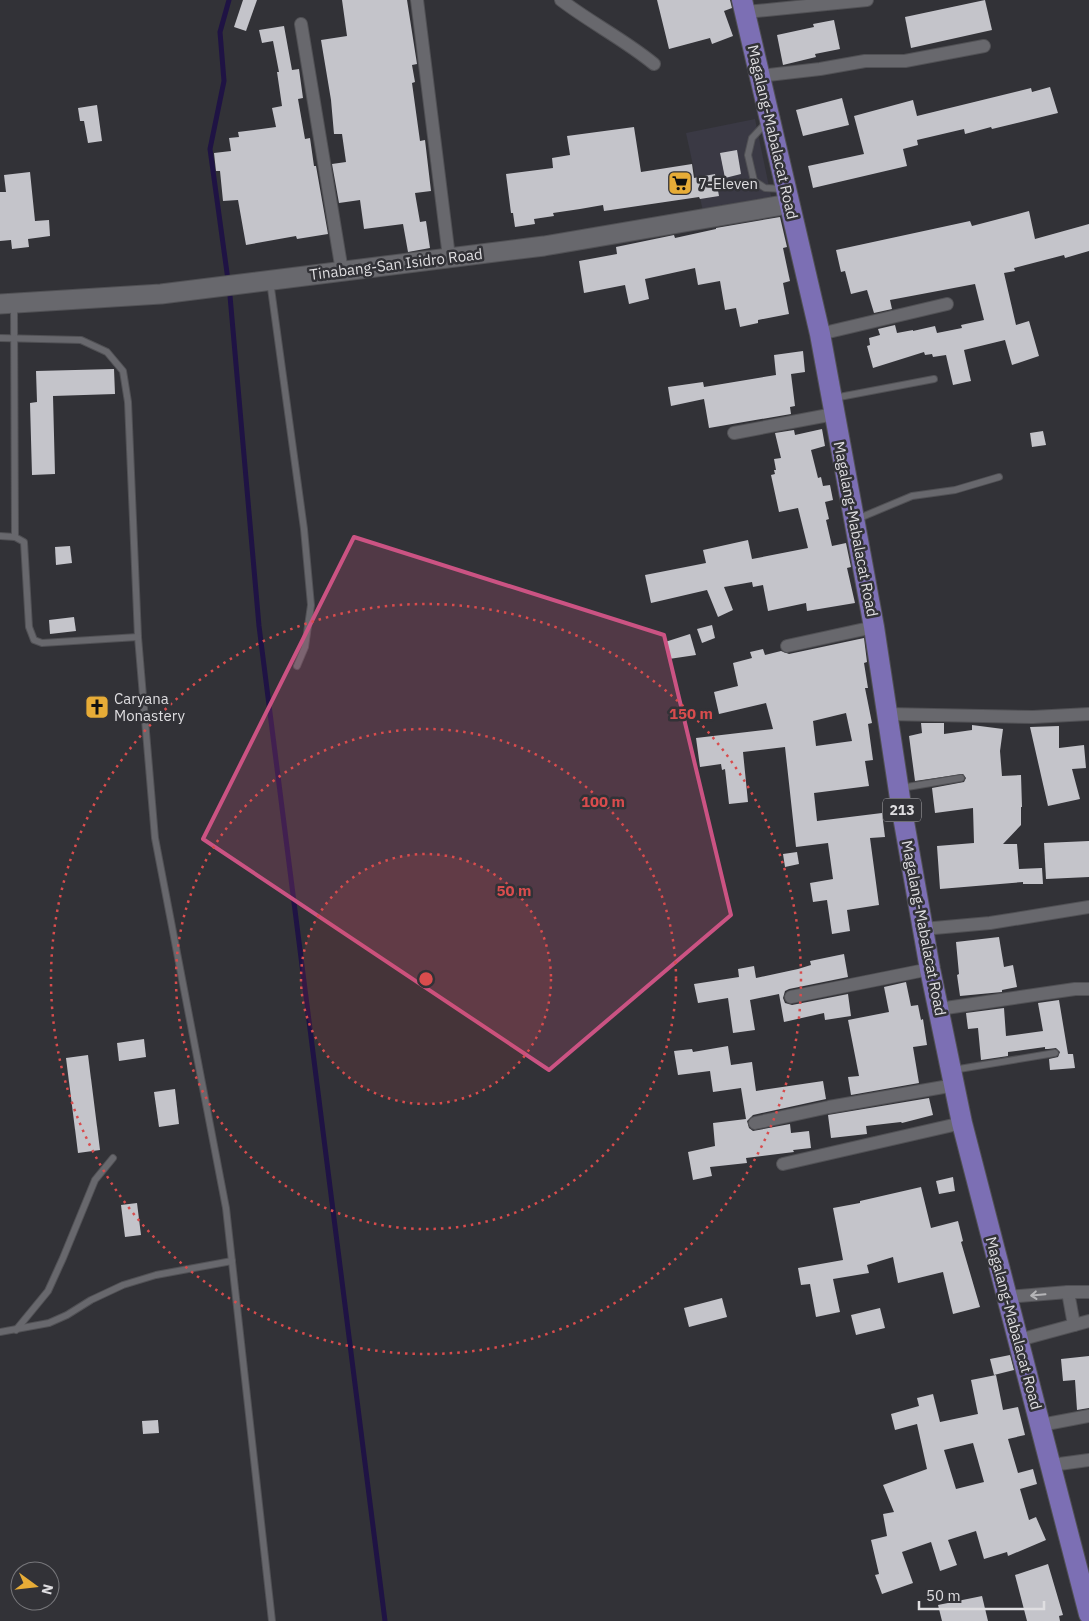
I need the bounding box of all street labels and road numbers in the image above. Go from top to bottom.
street label: Magalang-Mabalacat Road [744,43,802,221]
street label: Tinabang-San Isidro Road [308,244,484,284]
street label: Magalang-Mabalacat Road [830,440,882,618]
road number: 213 [883,798,921,822]
street label: Magalang-Mabalacat Road [898,839,950,1017]
street label: Magalang-Mabalacat Road [982,1234,1046,1412]

